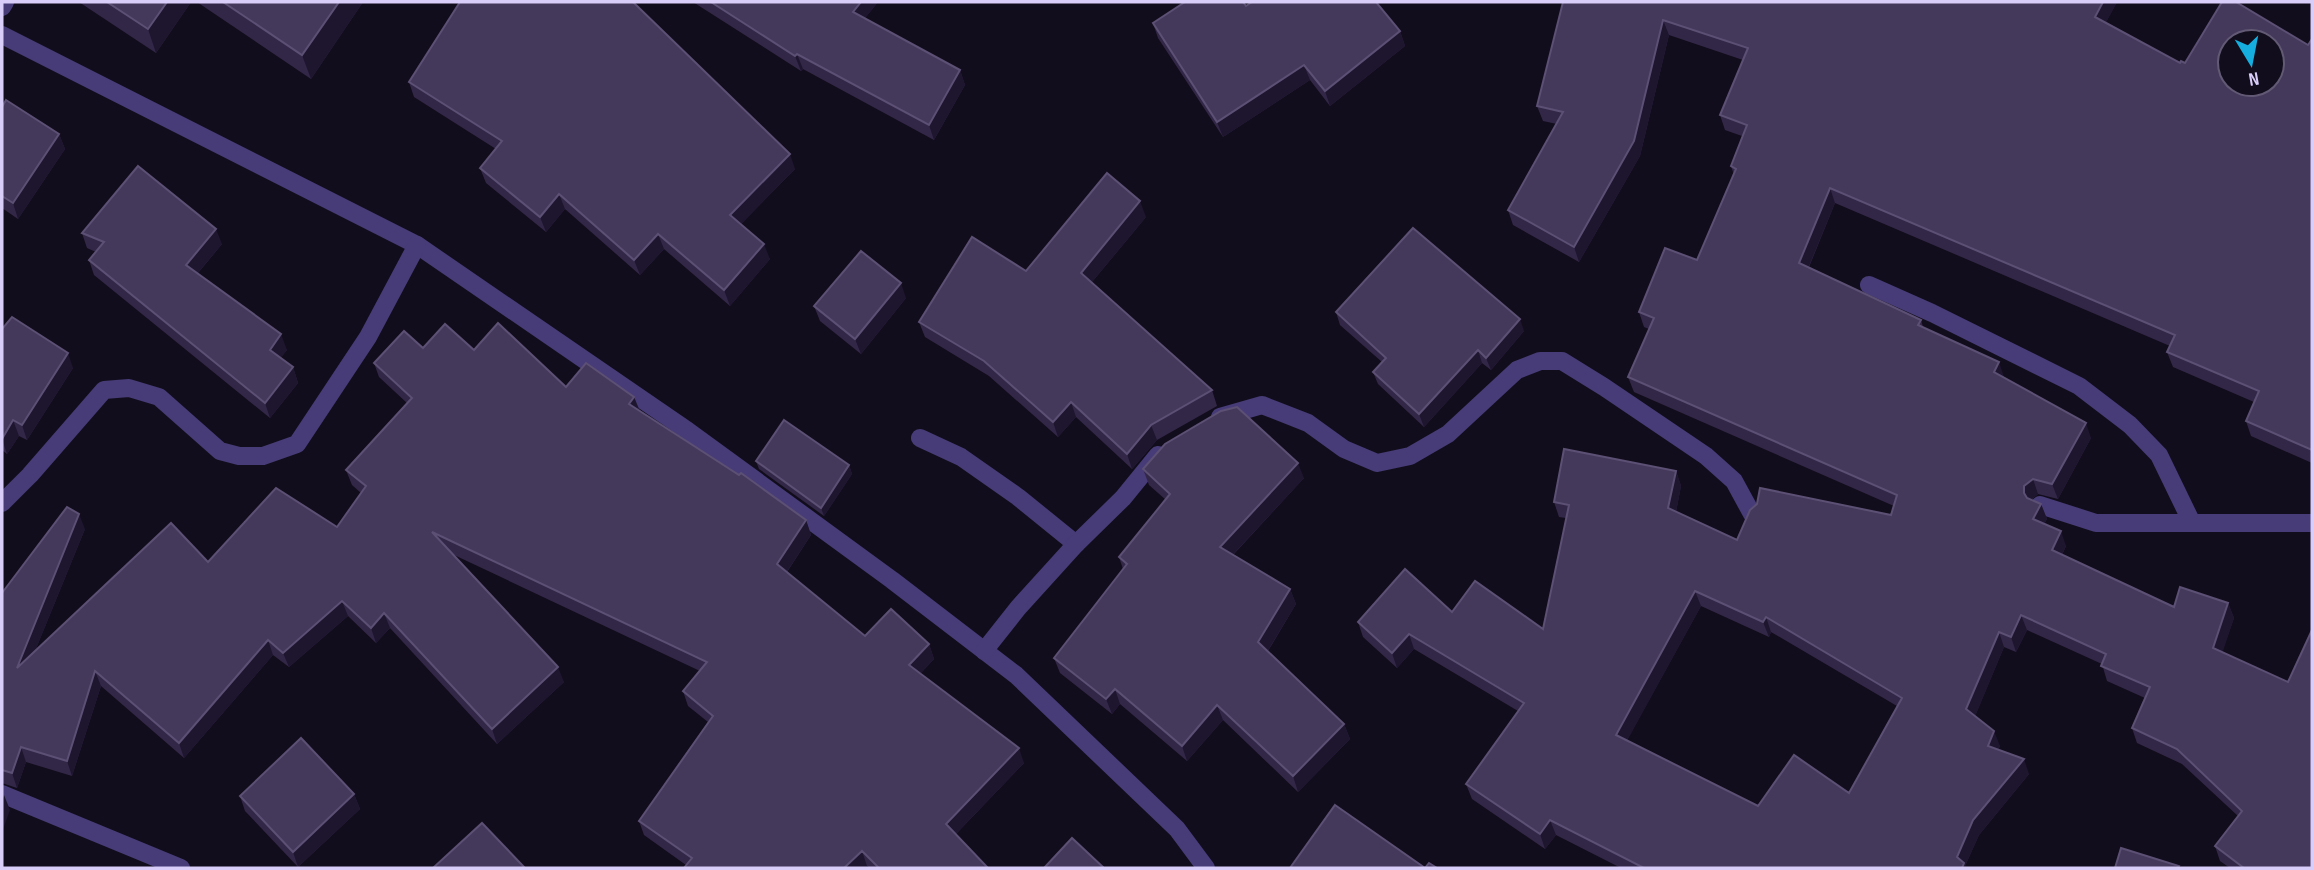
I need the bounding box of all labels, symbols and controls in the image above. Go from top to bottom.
north arrow [2216,28,2286,98]
text: N [2247,66,2261,90]

